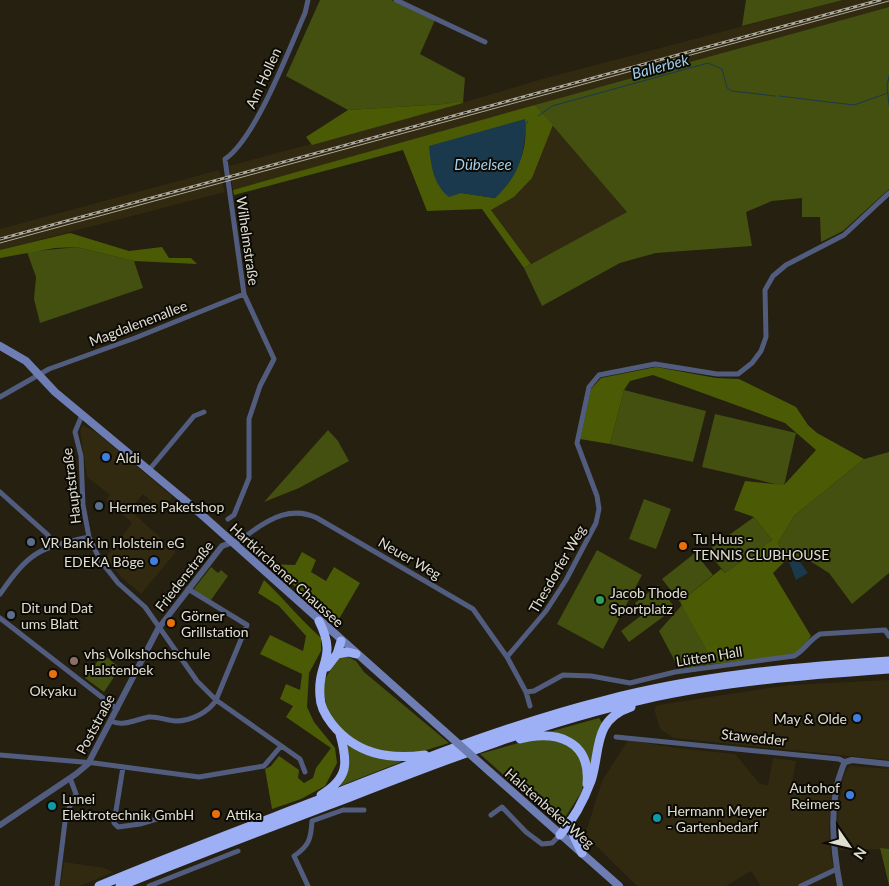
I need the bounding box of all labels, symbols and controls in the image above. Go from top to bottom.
street label: Am Hollen [242,45,284,111]
water label: Ballerbek [630,50,691,82]
water label: Dübelsee [454,155,512,173]
street label: Wilhelmstraße [233,195,263,287]
street label: Magdalenenallee [87,296,189,350]
street label: Hauptstraße [58,447,84,525]
place label: Aldi [116,449,140,466]
marker: Aldi [100,451,112,463]
place label: Hermes Paketshop [109,498,225,515]
marker: Hermes Paketshop [93,500,105,512]
street label: Hartkirchener Chaussee [227,519,347,631]
street label: Thesdorfer Weg [525,522,589,616]
place label: Tu Huus - TENNIS CLUBHOUSE [693,530,829,563]
street label: Neuer Weg [376,533,444,583]
place label: VR Bank in Holstein eG [41,534,184,551]
marker: VR Bank in Holstein eG [25,536,37,548]
street label: Friedenstraße [151,537,217,615]
marker: Tu Huus - TENNIS CLUBHOUSE [677,540,689,552]
place label: EDEKA Böge [64,553,144,570]
marker: EDEKA Böge [148,555,160,567]
place label: Jacob Thode Sportplatz [610,584,687,617]
marker: Jacob Thode Sportplatz [594,594,606,606]
place label: Dit und Dat ums Blatt [21,599,93,632]
place label: Görner Grillstation [181,607,249,640]
marker: Dit und Dat ums Blatt [5,609,17,621]
marker: Görner Grillstation [165,617,177,629]
street label: Lütten Hall [675,642,743,670]
place label: vhs Volkshochschule Halstenbek [84,645,210,678]
marker: vhs Volkshochschule Halstenbek [68,655,80,667]
marker: Okyaku [47,668,59,680]
place label: Okyaku [29,682,77,699]
street label: Poststraße [72,691,118,757]
place label: May & Olde [774,710,847,727]
marker: May & Olde [851,712,863,724]
street label: Stawedder [720,725,788,749]
street label: Halstenbeker Weg [502,765,598,851]
place label: Autohof Reimers [789,779,840,812]
marker: Autohof Reimers [844,789,856,801]
place label: Lunei Elektrotechnik GmbH [62,790,194,823]
marker: Lunei Elektrotechnik GmbH [46,800,58,812]
place label: Hermann Meyer - Gartenbedarf [667,802,767,835]
place label: Attika [226,806,262,823]
marker: Attika [210,808,222,820]
marker: Hermann Meyer - Gartenbedarf [651,812,663,824]
north arrow [824,821,874,871]
text: N [850,844,870,863]

